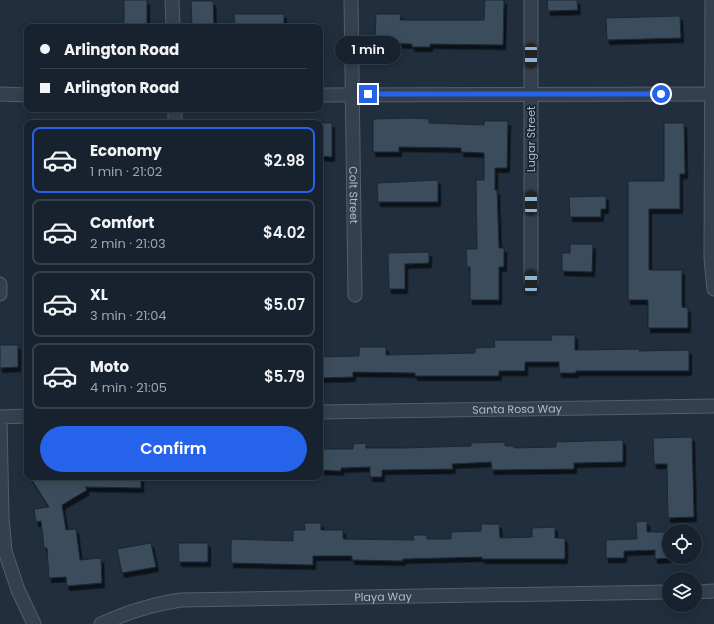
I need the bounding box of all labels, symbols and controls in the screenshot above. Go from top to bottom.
callout: 1 min [335,36,401,64]
text: Arlington Road [64,39,179,60]
text: 1 min [351,40,385,59]
car [525,44,537,68]
text: Arlington Road [64,77,179,98]
route end [359,85,377,103]
route start [652,85,670,103]
street label: Lugar Street [523,106,539,172]
text: Economy [90,140,162,161]
icon: car [42,142,78,178]
text: $2.98 [264,150,305,171]
text: 1 min · 21:02 [90,162,162,181]
street label: Colt Street [345,166,362,224]
car [525,191,537,215]
text: Comfort [90,212,154,233]
icon: car [42,214,78,250]
text: $4.02 [263,222,305,243]
text: 2 min · 21:03 [90,234,166,253]
car [525,270,537,294]
text: XL [90,284,108,305]
icon: car [42,286,78,322]
text: $5.07 [264,294,305,315]
text: 3 min · 21:04 [90,306,166,325]
text: Moto [90,356,129,377]
icon: car [42,358,78,394]
text: $5.79 [264,366,305,387]
text: 4 min · 21:05 [90,378,167,397]
street label: Santa Rosa Way [472,400,563,418]
button: Confirm [40,426,307,472]
map controls [662,524,702,612]
button: locate [662,524,702,564]
button: layers [662,572,702,612]
street label: Playa Way [354,588,413,605]

